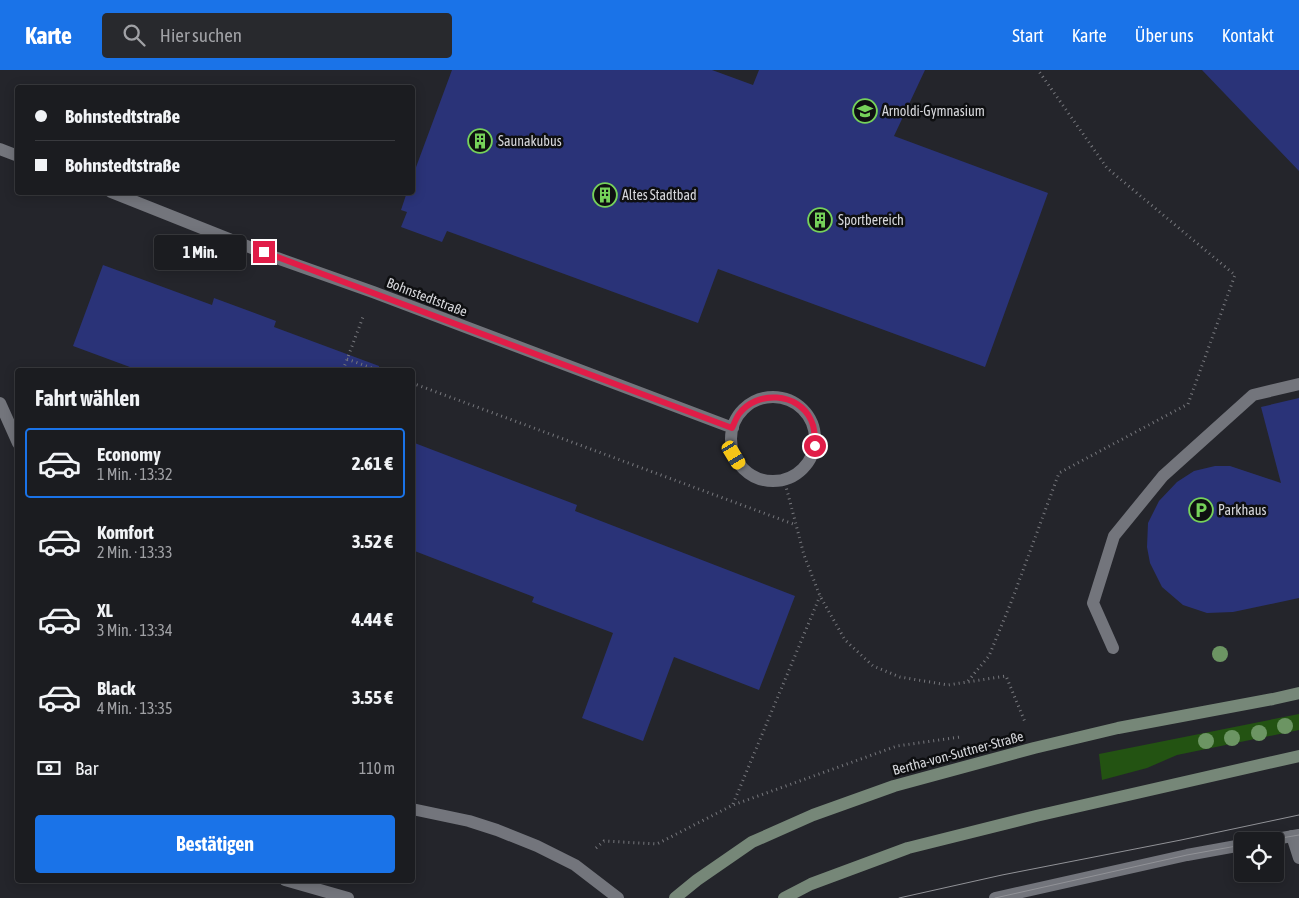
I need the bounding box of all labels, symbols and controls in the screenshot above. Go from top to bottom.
search box [102,13,452,58]
icon: search [120,21,148,49]
text: Karte [25,22,72,49]
text: Hier suchen [160,24,242,46]
text: Start [1012,25,1044,46]
text: Karte [1072,25,1107,46]
text: Über uns [1135,25,1194,46]
text: Kontakt [1222,25,1274,46]
school or university icon: Arnoldi-Gymnasium [852,98,878,124]
place label: Arnoldi-Gymnasium [882,103,985,119]
text: Bohnstedtstraße [65,105,180,127]
building icon: Saunakubus [467,128,493,154]
place label: Saunakubus [498,133,562,149]
text: Bohnstedtstraße [65,154,180,176]
building icon: Altes Stadtbad [592,182,618,208]
place label: Altes Stadtbad [622,187,697,203]
building icon: Sportbereich [807,207,833,233]
place label: Sportbereich [838,212,904,228]
callout: 1 Min. [154,234,246,270]
route end [253,241,275,263]
text: 1 Min. [183,243,217,261]
street label: Bohnstedtstraße [385,274,469,320]
text: Fahrt wählen [35,385,140,411]
route start [804,435,826,457]
car [719,438,748,472]
icon: car [37,441,82,486]
text: Economy [97,443,161,465]
text: 2.61 € [352,452,393,474]
text: 1 Min. · 13:32 [97,465,172,483]
parking icon: Parkhaus [1188,497,1214,523]
place label: Parkhaus [1218,502,1266,518]
icon: car [37,519,82,564]
text: Komfort [97,521,154,543]
text: 3.52 € [352,530,393,552]
text: 2 Min. · 13:33 [97,543,172,561]
icon: car [37,597,82,642]
text: XL [97,599,113,621]
text: 4.44 € [352,608,393,630]
text: 3 Min. · 13:34 [97,621,172,639]
icon: car [37,675,82,720]
text: Black [97,677,135,699]
text: 3.55 € [352,686,393,708]
text: 4 Min. · 13:35 [97,699,172,717]
street label: Bertha-von-Suttner-Straße [891,728,1025,778]
icon: cash [35,754,63,782]
text: Bar [75,757,98,779]
text: 110 m [359,759,395,777]
button: Bestätigen [35,815,395,873]
map controls [1234,832,1284,882]
button: locate [1234,832,1284,882]

